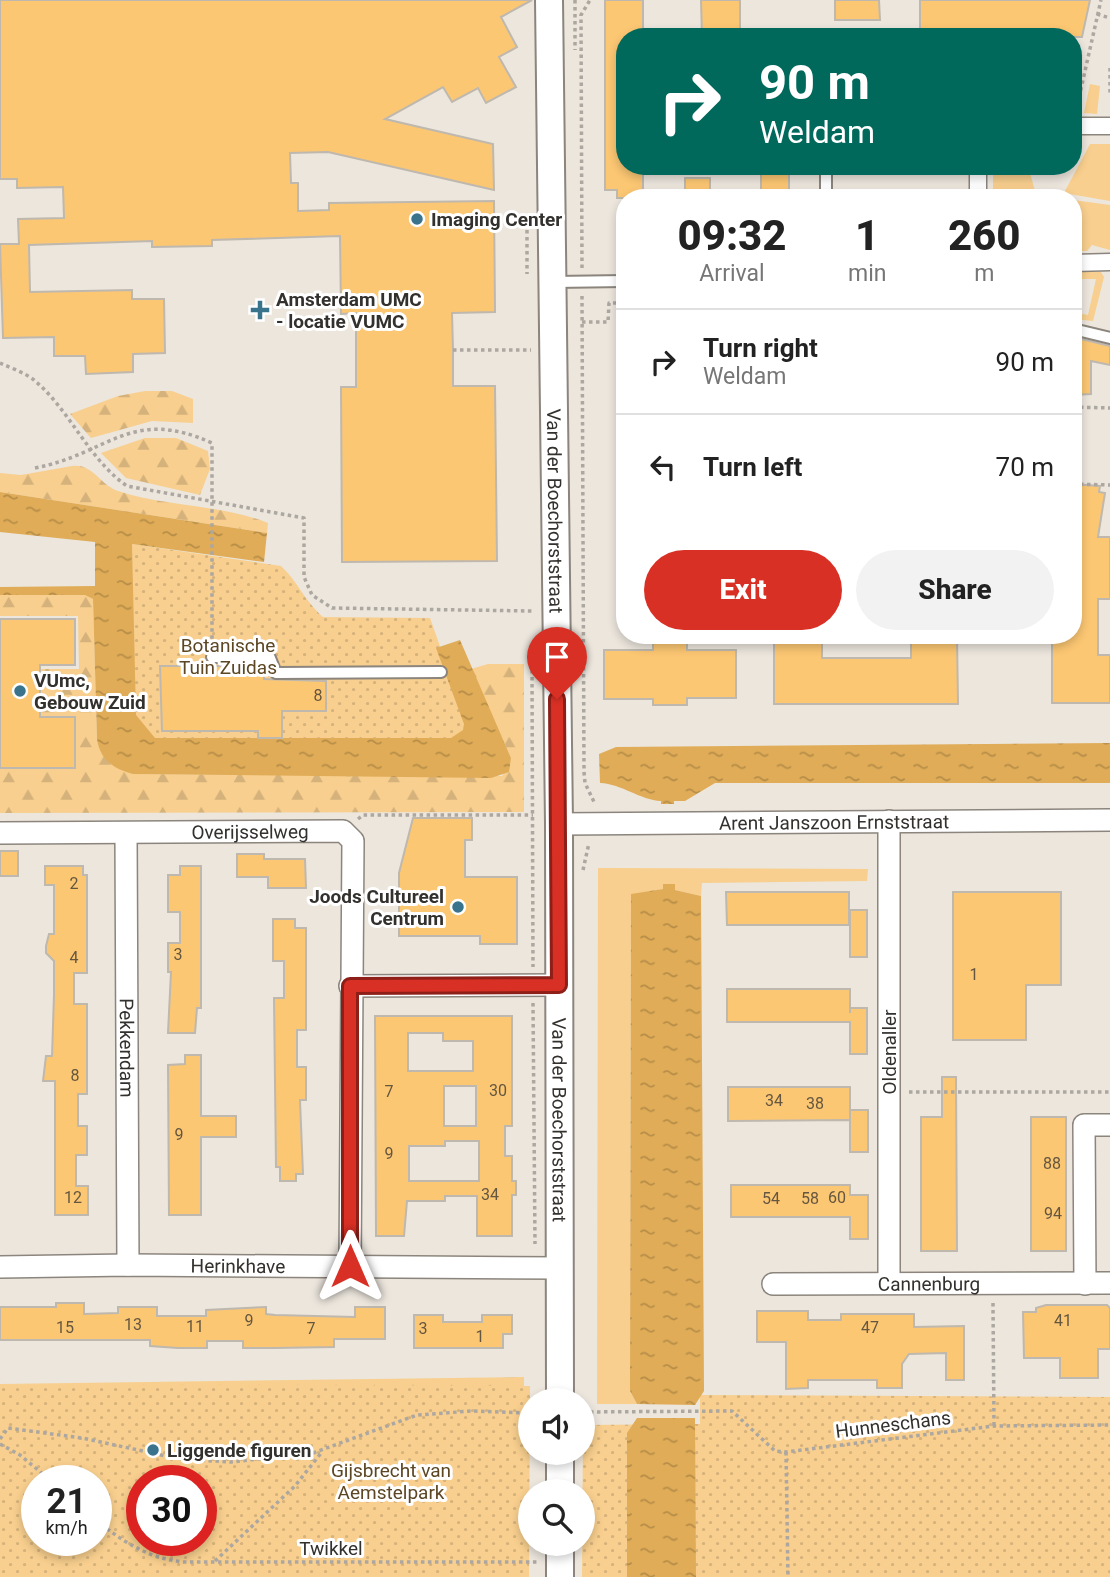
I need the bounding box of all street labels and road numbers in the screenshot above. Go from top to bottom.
street label: Van der Boechorststraat [542,408,567,613]
street label: Arent Janszoon Ernststraat [719,810,949,835]
street label: Overijsselweg [191,820,309,844]
street label: Pekkendam [115,998,138,1098]
street label: Oldenaller [878,1009,901,1095]
street label: Van der Boechorststraat [547,1018,571,1222]
street label: Herinkhave [191,1254,285,1278]
street label: Cannenburg [878,1272,980,1296]
street label: Hunneschans [834,1406,952,1443]
street label: Twikkel [299,1537,363,1560]

